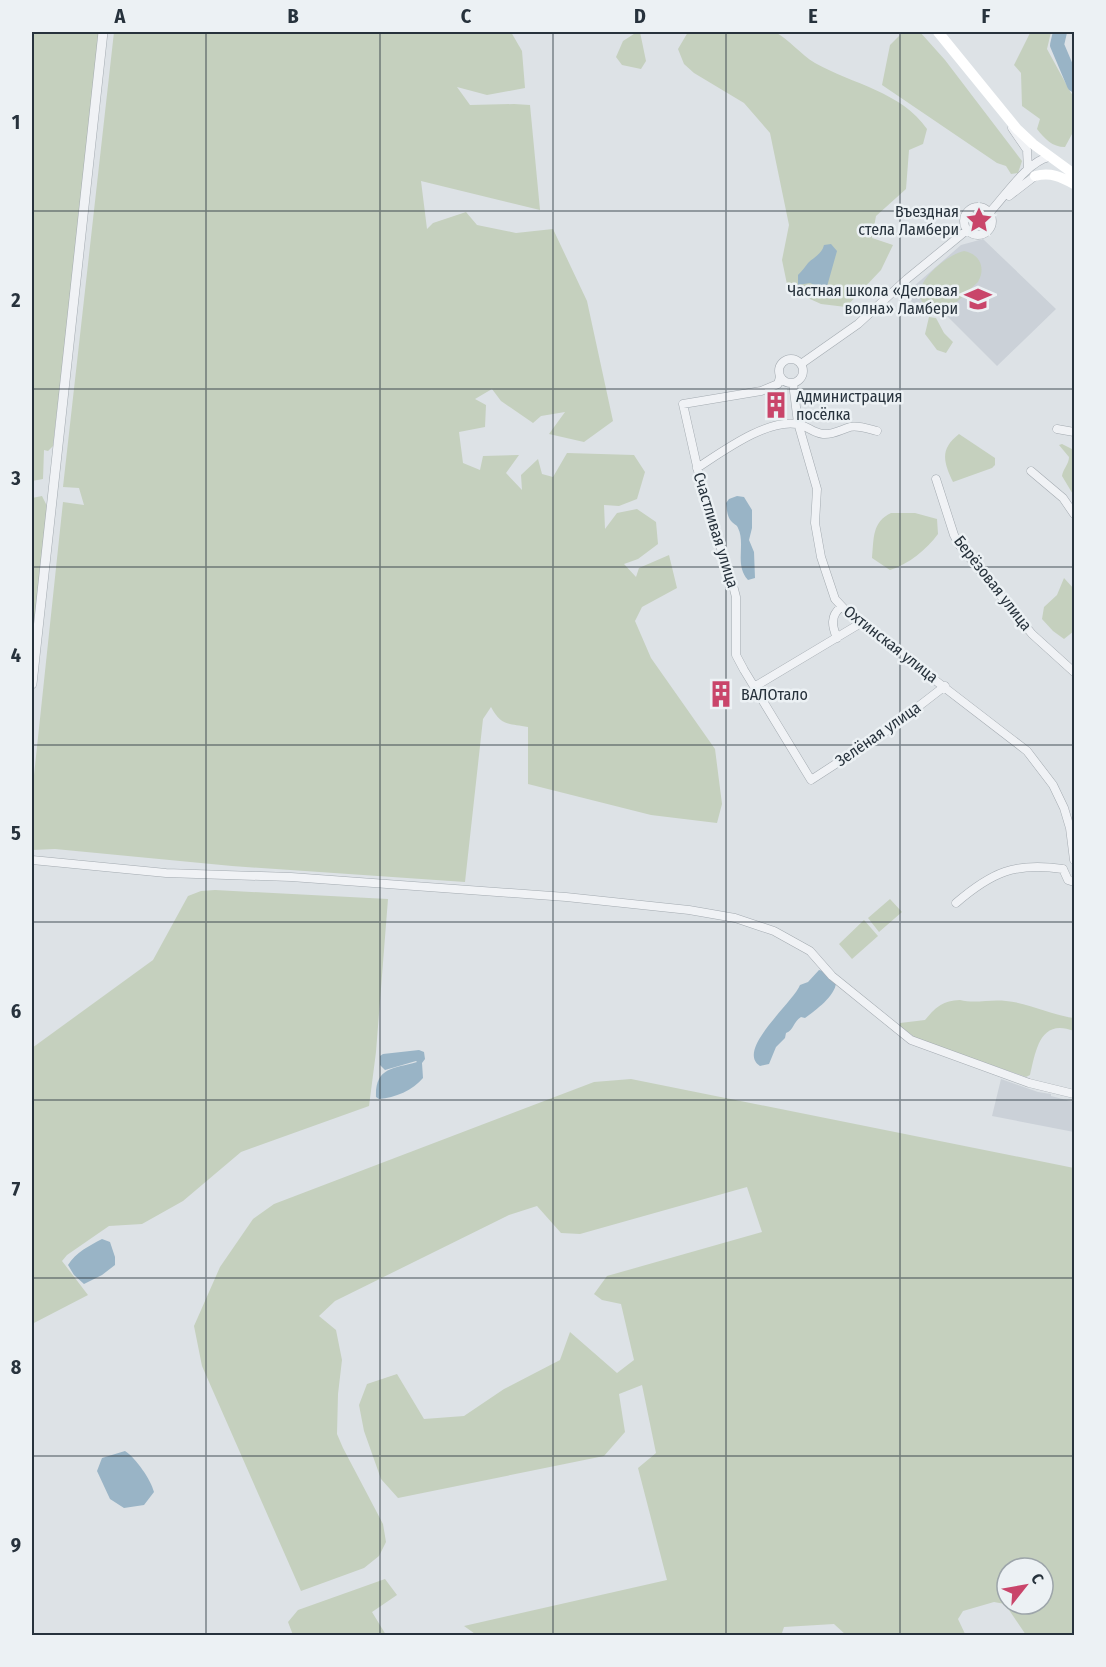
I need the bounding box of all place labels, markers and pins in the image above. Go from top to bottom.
place label: Въездная стела Ламбери [858,202,959,239]
place icon: Въездная стела Ламбери [964,205,994,235]
place label: Частная школа «Деловая волна» Ламбери [788,281,958,318]
school or university icon: Частная школа «Деловая волна» Ламбери [963,284,993,314]
place label: Администрация посёлка [796,387,903,424]
building icon: Администрация посёлка [761,390,791,420]
building icon: ВАЛОтало [706,679,736,709]
place label: ВАЛОтало [741,685,808,704]

